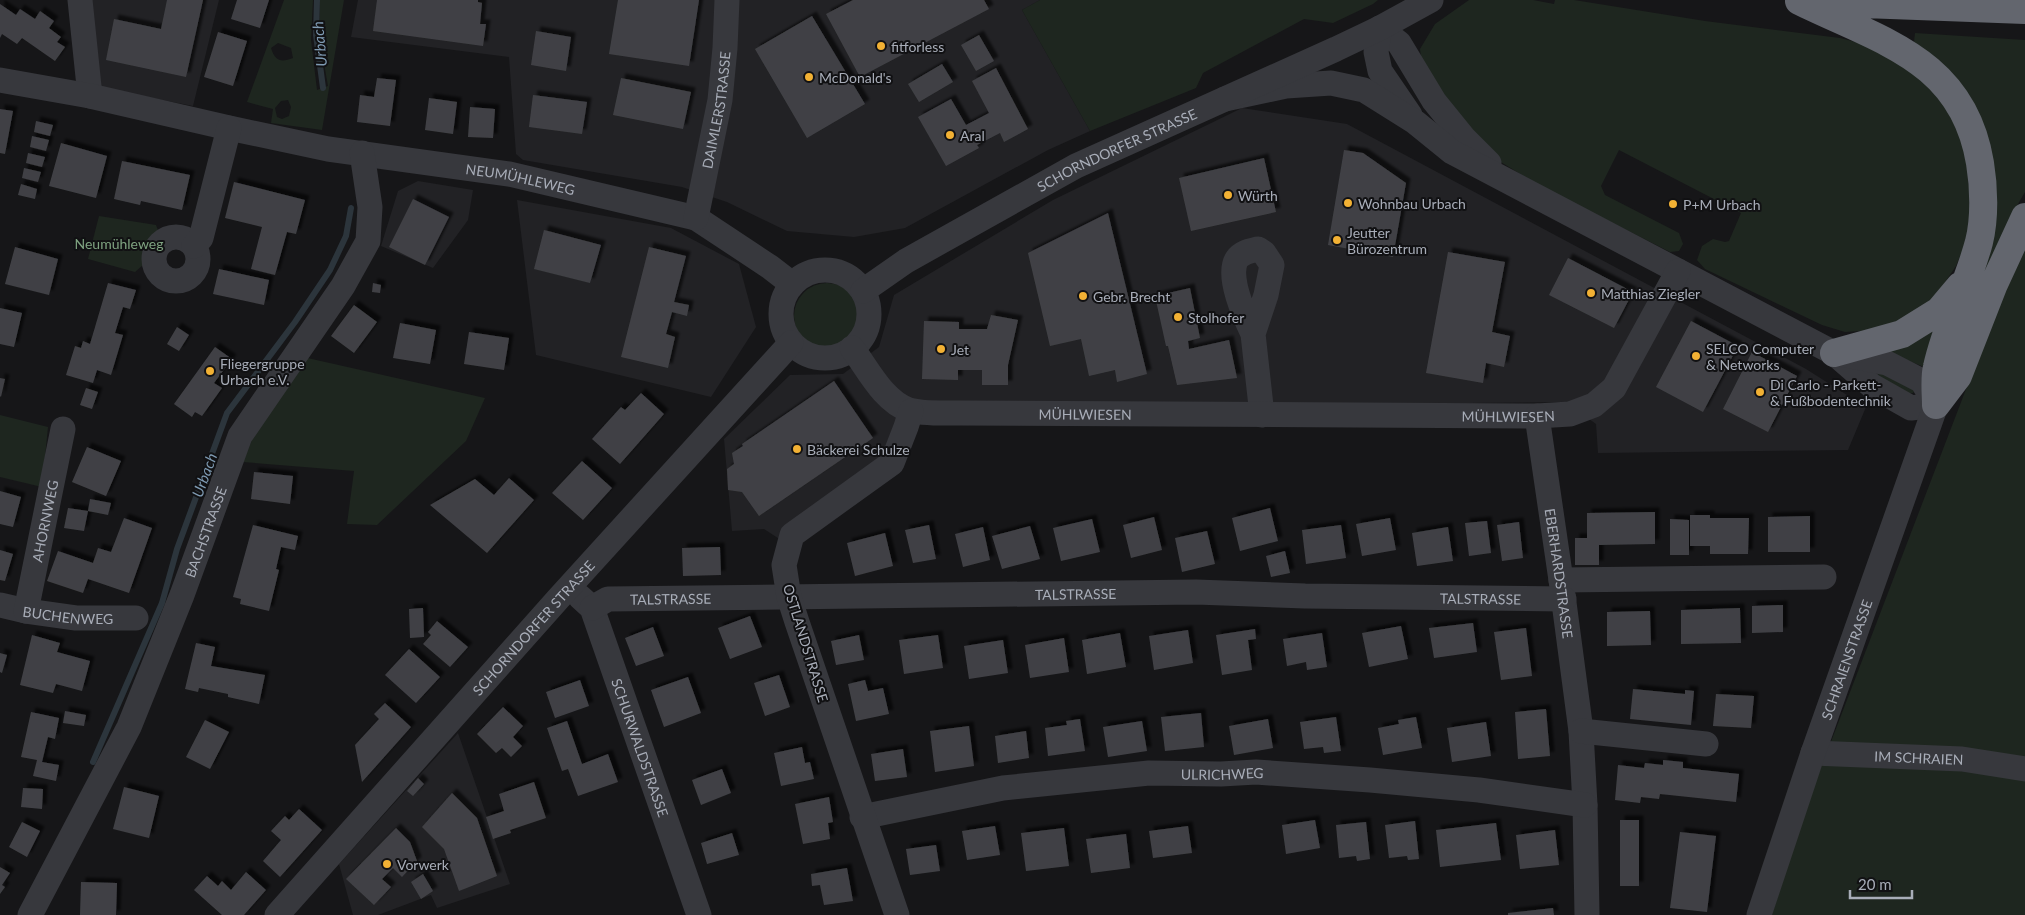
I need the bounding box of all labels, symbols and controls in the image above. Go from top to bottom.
water label: Urbach [308,20,330,67]
place label: fitforless [891,38,944,55]
marker: fitforless [875,40,887,52]
street label: DAIMLERSTRASSE [698,51,733,170]
place label: McDonald's [819,69,892,86]
marker: McDonald's [803,71,815,83]
street label: SCHORNDORFER STRASSE [1034,104,1199,195]
place label: Aral [960,127,985,144]
marker: Aral [944,129,956,141]
street label: NEUMÜHLEWEG [465,160,577,198]
place label: Würth [1238,187,1278,204]
marker: Würth [1222,189,1234,201]
place label: Wohnbau Urbach [1358,195,1466,212]
place label: P+M Urbach [1683,196,1761,213]
marker: Wohnbau Urbach [1342,197,1354,209]
marker: P+M Urbach [1667,198,1679,210]
place label: Jeutter Bürozentrum [1347,224,1427,257]
marker: Jeutter Bürozentrum [1331,234,1343,246]
park label: Neumühleweg [75,235,164,252]
place label: Matthias Ziegler [1601,285,1700,302]
marker: Matthias Ziegler [1585,287,1597,299]
place label: Gebr. Brecht [1093,288,1170,305]
marker: Gebr. Brecht [1077,290,1089,302]
place label: Stolhofer [1188,309,1244,326]
marker: Stolhofer [1172,311,1184,323]
place label: SELCO Computer & Networks [1706,340,1814,373]
place label: Jet [951,341,969,358]
marker: Jet [935,343,947,355]
marker: SELCO Computer & Networks [1690,350,1702,362]
place label: Fliegergruppe Urbach e.V. [220,355,305,388]
marker: Fliegergruppe Urbach e.V. [204,365,216,377]
place label: Di Carlo - Parkett- & Fußbodentechnik [1770,376,1892,409]
marker: Di Carlo - Parkett- & Fußbodentechnik [1754,386,1766,398]
street label: MÜHLWIESEN [1039,405,1132,422]
street label: MÜHLWIESEN [1462,406,1555,425]
place label: Bäckerei Schulze [807,441,910,458]
marker: Bäckerei Schulze [791,443,803,455]
water label: Urbach [188,450,220,499]
street label: AHORNWEG [28,478,61,563]
street label: BACHSTRASSE [181,484,229,580]
street label: EBERHARDSTRASSE [1542,507,1577,639]
street label: SCHORNDORFER STRASSE [468,557,598,698]
street label: OSTLANDSTRASSE [780,582,832,704]
street label: TALSTRASSE [1035,584,1116,602]
street label: TALSTRASSE [630,589,711,607]
street label: TALSTRASSE [1440,589,1521,607]
street label: SCHRAIENSTRASSE [1817,597,1875,722]
street label: BUCHENWEG [22,602,113,627]
street label: SCHURWALDSTRASSE [609,676,673,819]
street label: IM SCHRAIEN [1874,747,1964,768]
street label: ULRICHWEG [1181,763,1264,783]
place label: Vorwerk [397,856,450,873]
marker: Vorwerk [381,858,393,870]
scale bar [1850,868,1912,900]
text: 20 m [1858,875,1892,893]

